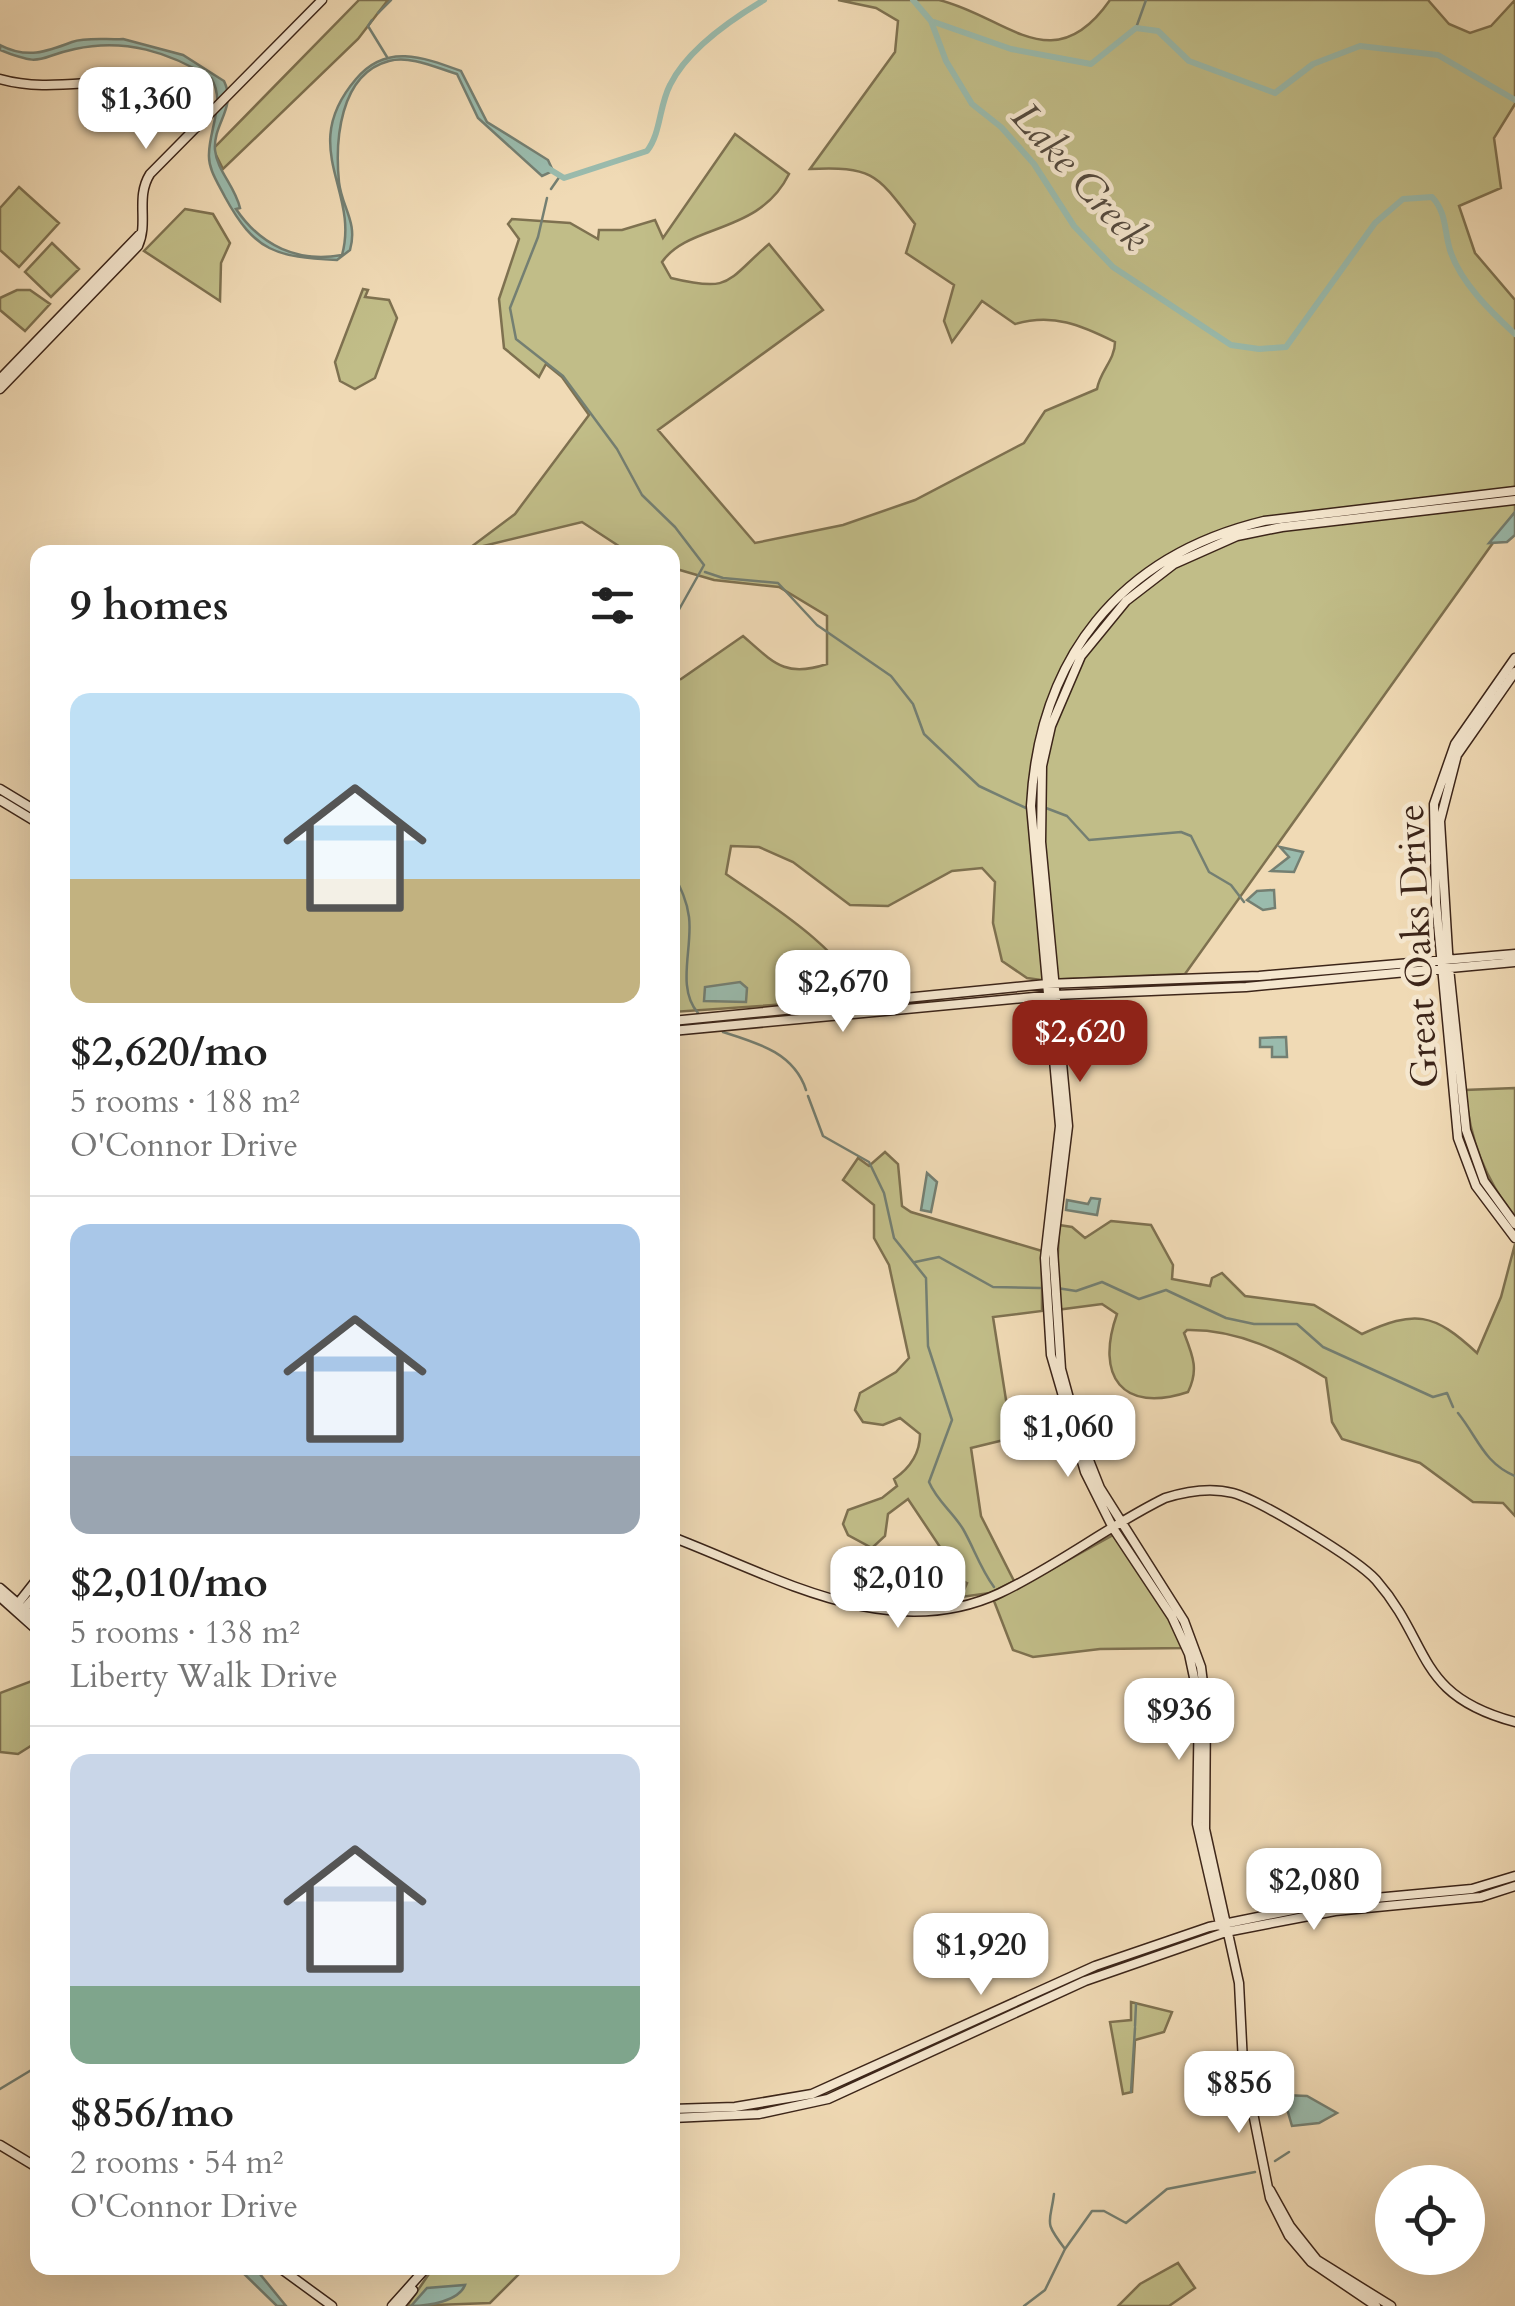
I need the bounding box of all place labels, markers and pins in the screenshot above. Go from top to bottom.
pin: $1,360 [65,67,227,152]
pin: $2,670 [762,950,924,1035]
pin: $2,620 [999,1000,1161,1085]
pin: $1,060 [987,1395,1149,1480]
pin: $2,010 [817,1546,979,1631]
pin: $936 [1120,1678,1238,1763]
pin: $2,080 [1233,1848,1395,1933]
pin: $1,920 [900,1913,1062,1998]
pin: $856 [1180,2051,1298,2136]

